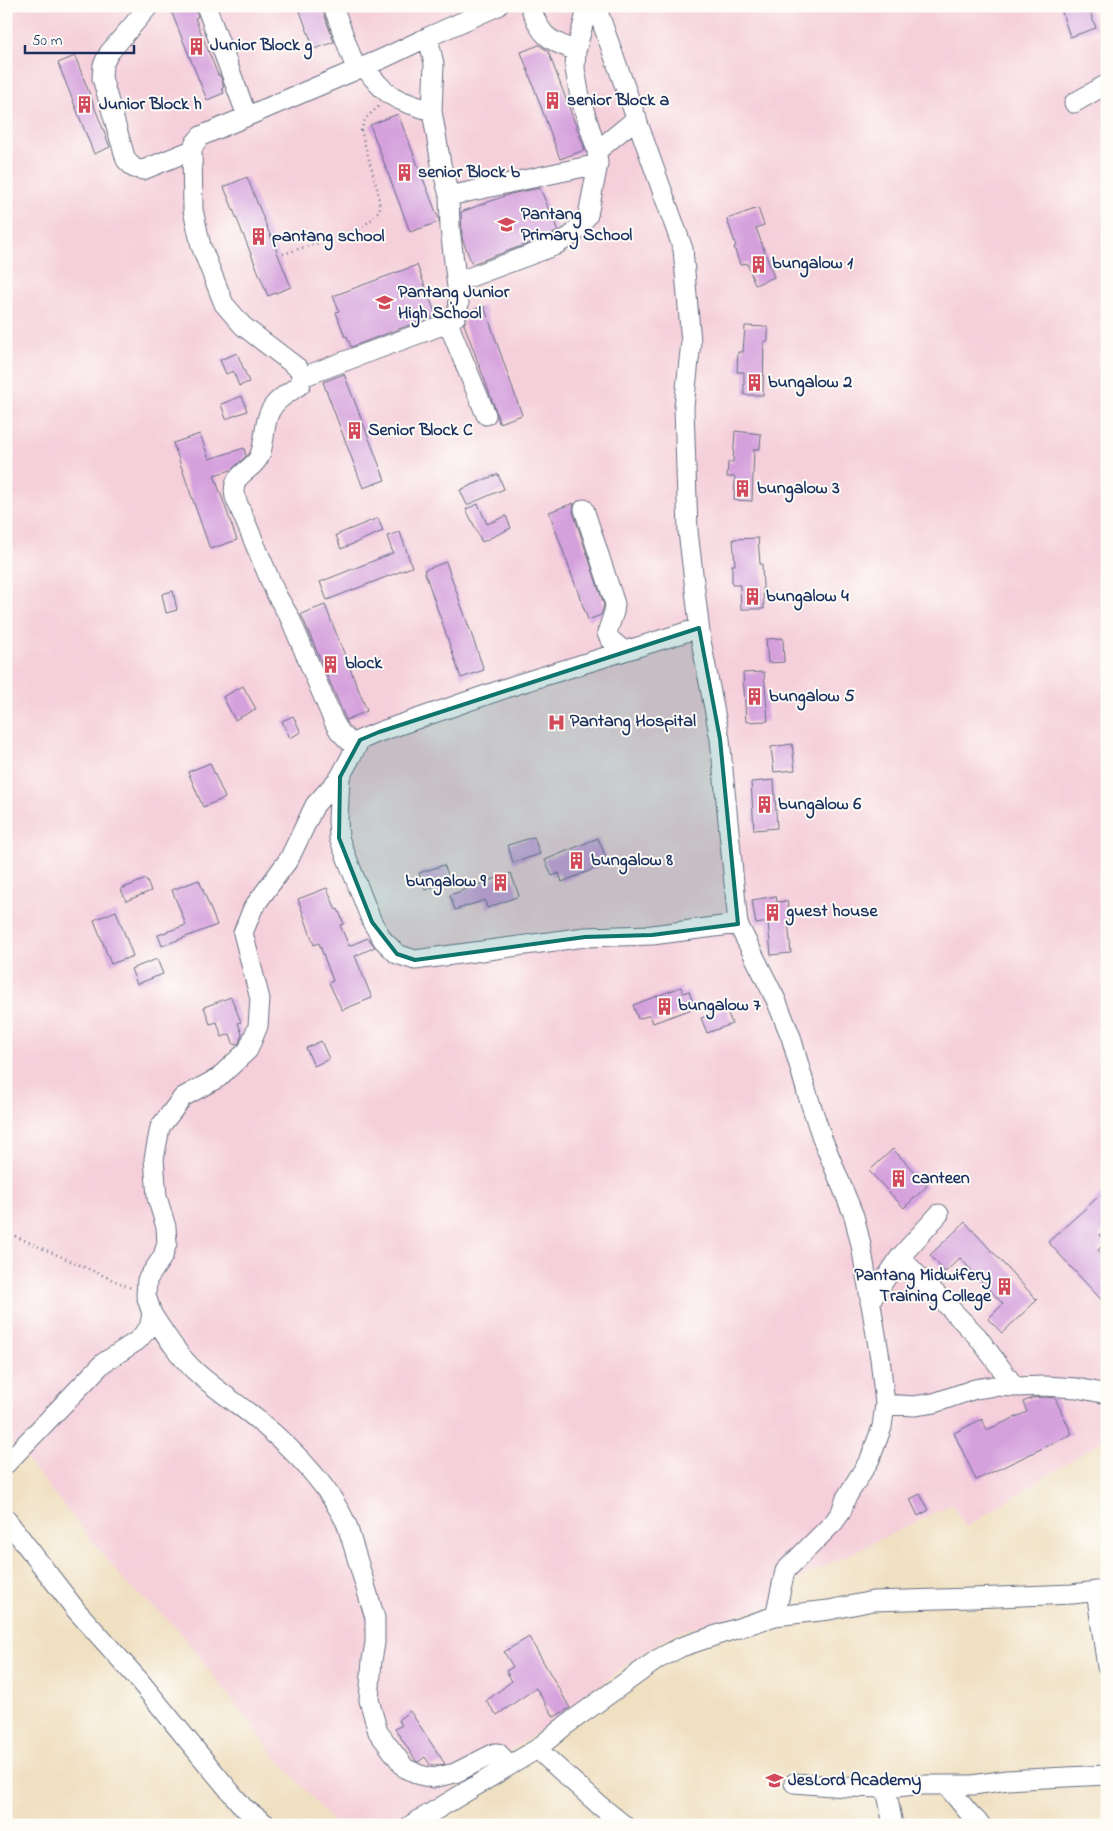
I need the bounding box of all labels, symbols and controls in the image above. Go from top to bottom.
scale bar [25,22,134,54]
text: 50 m [32,30,63,52]
place label: Junior Block g [210,33,312,60]
building icon: Junior Block g [186,36,206,56]
place label: senior Block a [567,88,670,114]
building icon: senior Block a [543,91,563,111]
place label: Junior Block h [99,92,202,118]
building icon: Junior Block h [75,95,95,115]
place label: senior Block b [418,160,521,186]
building icon: senior Block b [394,163,414,183]
place label: Pantang Primary School [521,202,632,250]
school or university icon: Pantang Primary School [497,215,517,235]
place label: pantang school [272,224,385,251]
building icon: pantang school [248,227,268,247]
place label: bungalow 1 [772,251,853,278]
building icon: bungalow 1 [748,254,768,274]
place label: Pantang Junior High School [398,280,510,328]
school or university icon: Pantang Junior High School [374,293,394,313]
place label: bungalow 2 [768,370,852,397]
building icon: bungalow 2 [744,373,764,393]
place label: Senior Block C [368,418,473,444]
building icon: Senior Block C [344,421,364,441]
place label: bungalow 3 [757,476,840,503]
building icon: bungalow 3 [733,479,753,499]
place label: bungalow 4 [766,584,849,611]
building icon: bungalow 4 [742,587,762,607]
place label: block [345,651,383,677]
building icon: block [321,654,341,674]
place label: bungalow 5 [769,684,855,711]
building icon: bungalow 5 [745,687,765,707]
place label: Pantang Hospital [570,709,696,736]
hospital icon: Pantang Hospital [546,712,566,732]
place label: bungalow 6 [778,792,861,819]
building icon: bungalow 6 [754,795,774,815]
place label: bungalow 8 [591,848,673,875]
building icon: bungalow 8 [567,851,587,871]
place label: bungalow 9 [405,869,487,896]
building icon: bungalow 9 [490,872,510,892]
place label: guest house [785,899,878,926]
building icon: guest house [762,902,782,922]
place label: bungalow 7 [678,993,761,1020]
building icon: bungalow 7 [654,996,674,1016]
place label: canteen [912,1166,970,1192]
building icon: canteen [888,1169,908,1189]
place label: Pantang Midwifery Training College [854,1263,992,1311]
building icon: Pantang Midwifery Training College [995,1276,1015,1296]
place label: JesLord Academy [788,1768,921,1795]
school or university icon: JesLord Academy [764,1771,784,1791]

